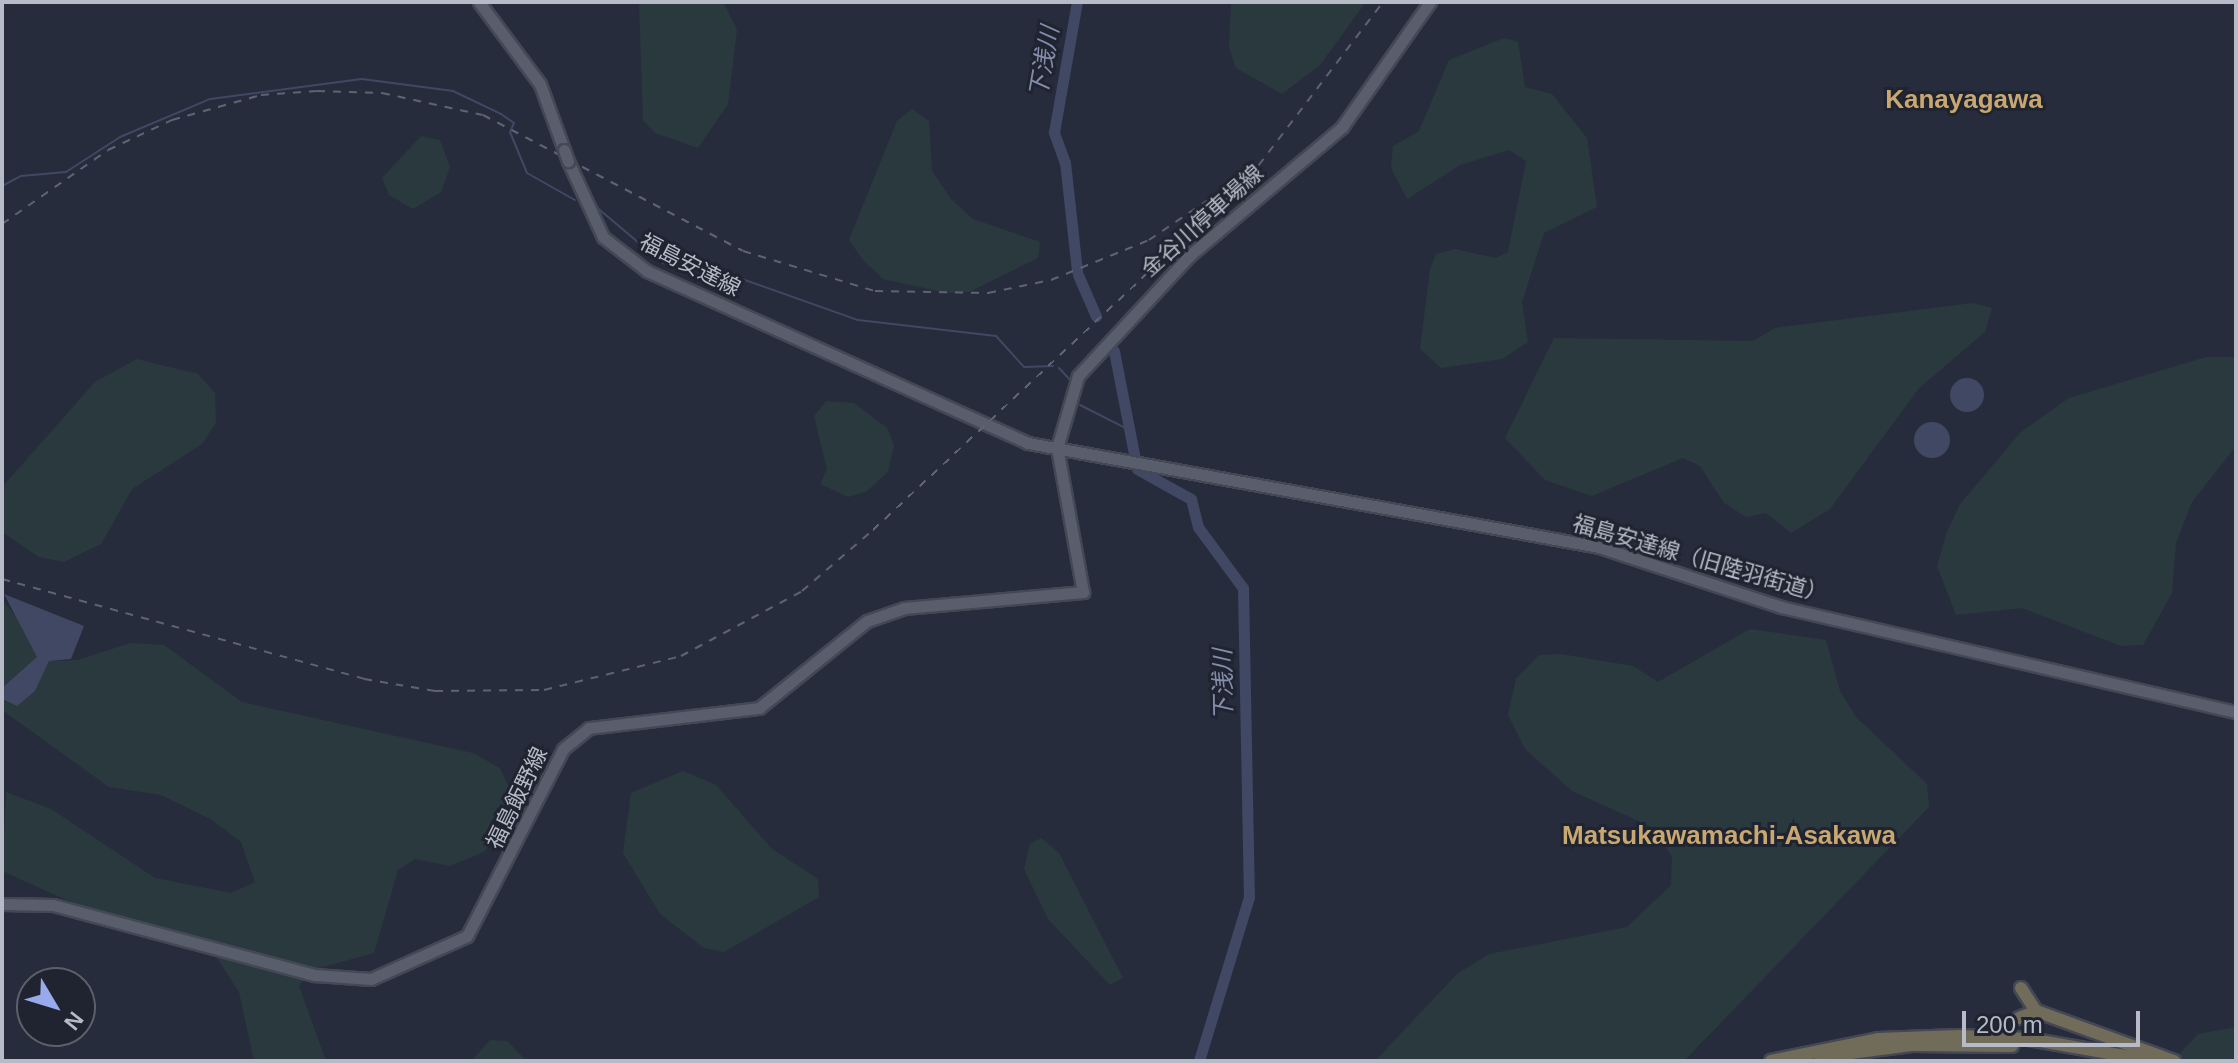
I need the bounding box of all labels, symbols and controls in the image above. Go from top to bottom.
water label: 下浅川 [1024,24,1064,100]
district label: Kanayagawa [1885,84,2043,116]
street label: 金谷川停車場線 [1136,160,1268,282]
street label: 福島安達線 [635,228,745,302]
street label: 福島安達線（旧陸羽街道） [1569,510,1831,608]
water label: 下浅川 [1208,649,1238,721]
street label: 福島飯野線 [481,743,553,853]
district label: Matsukawamachi-Asakawa [1562,820,1896,852]
north arrow [16,967,96,1047]
scale bar [1966,995,2144,1045]
text: N [59,1007,88,1035]
text: 200 m [1976,1011,2043,1038]

